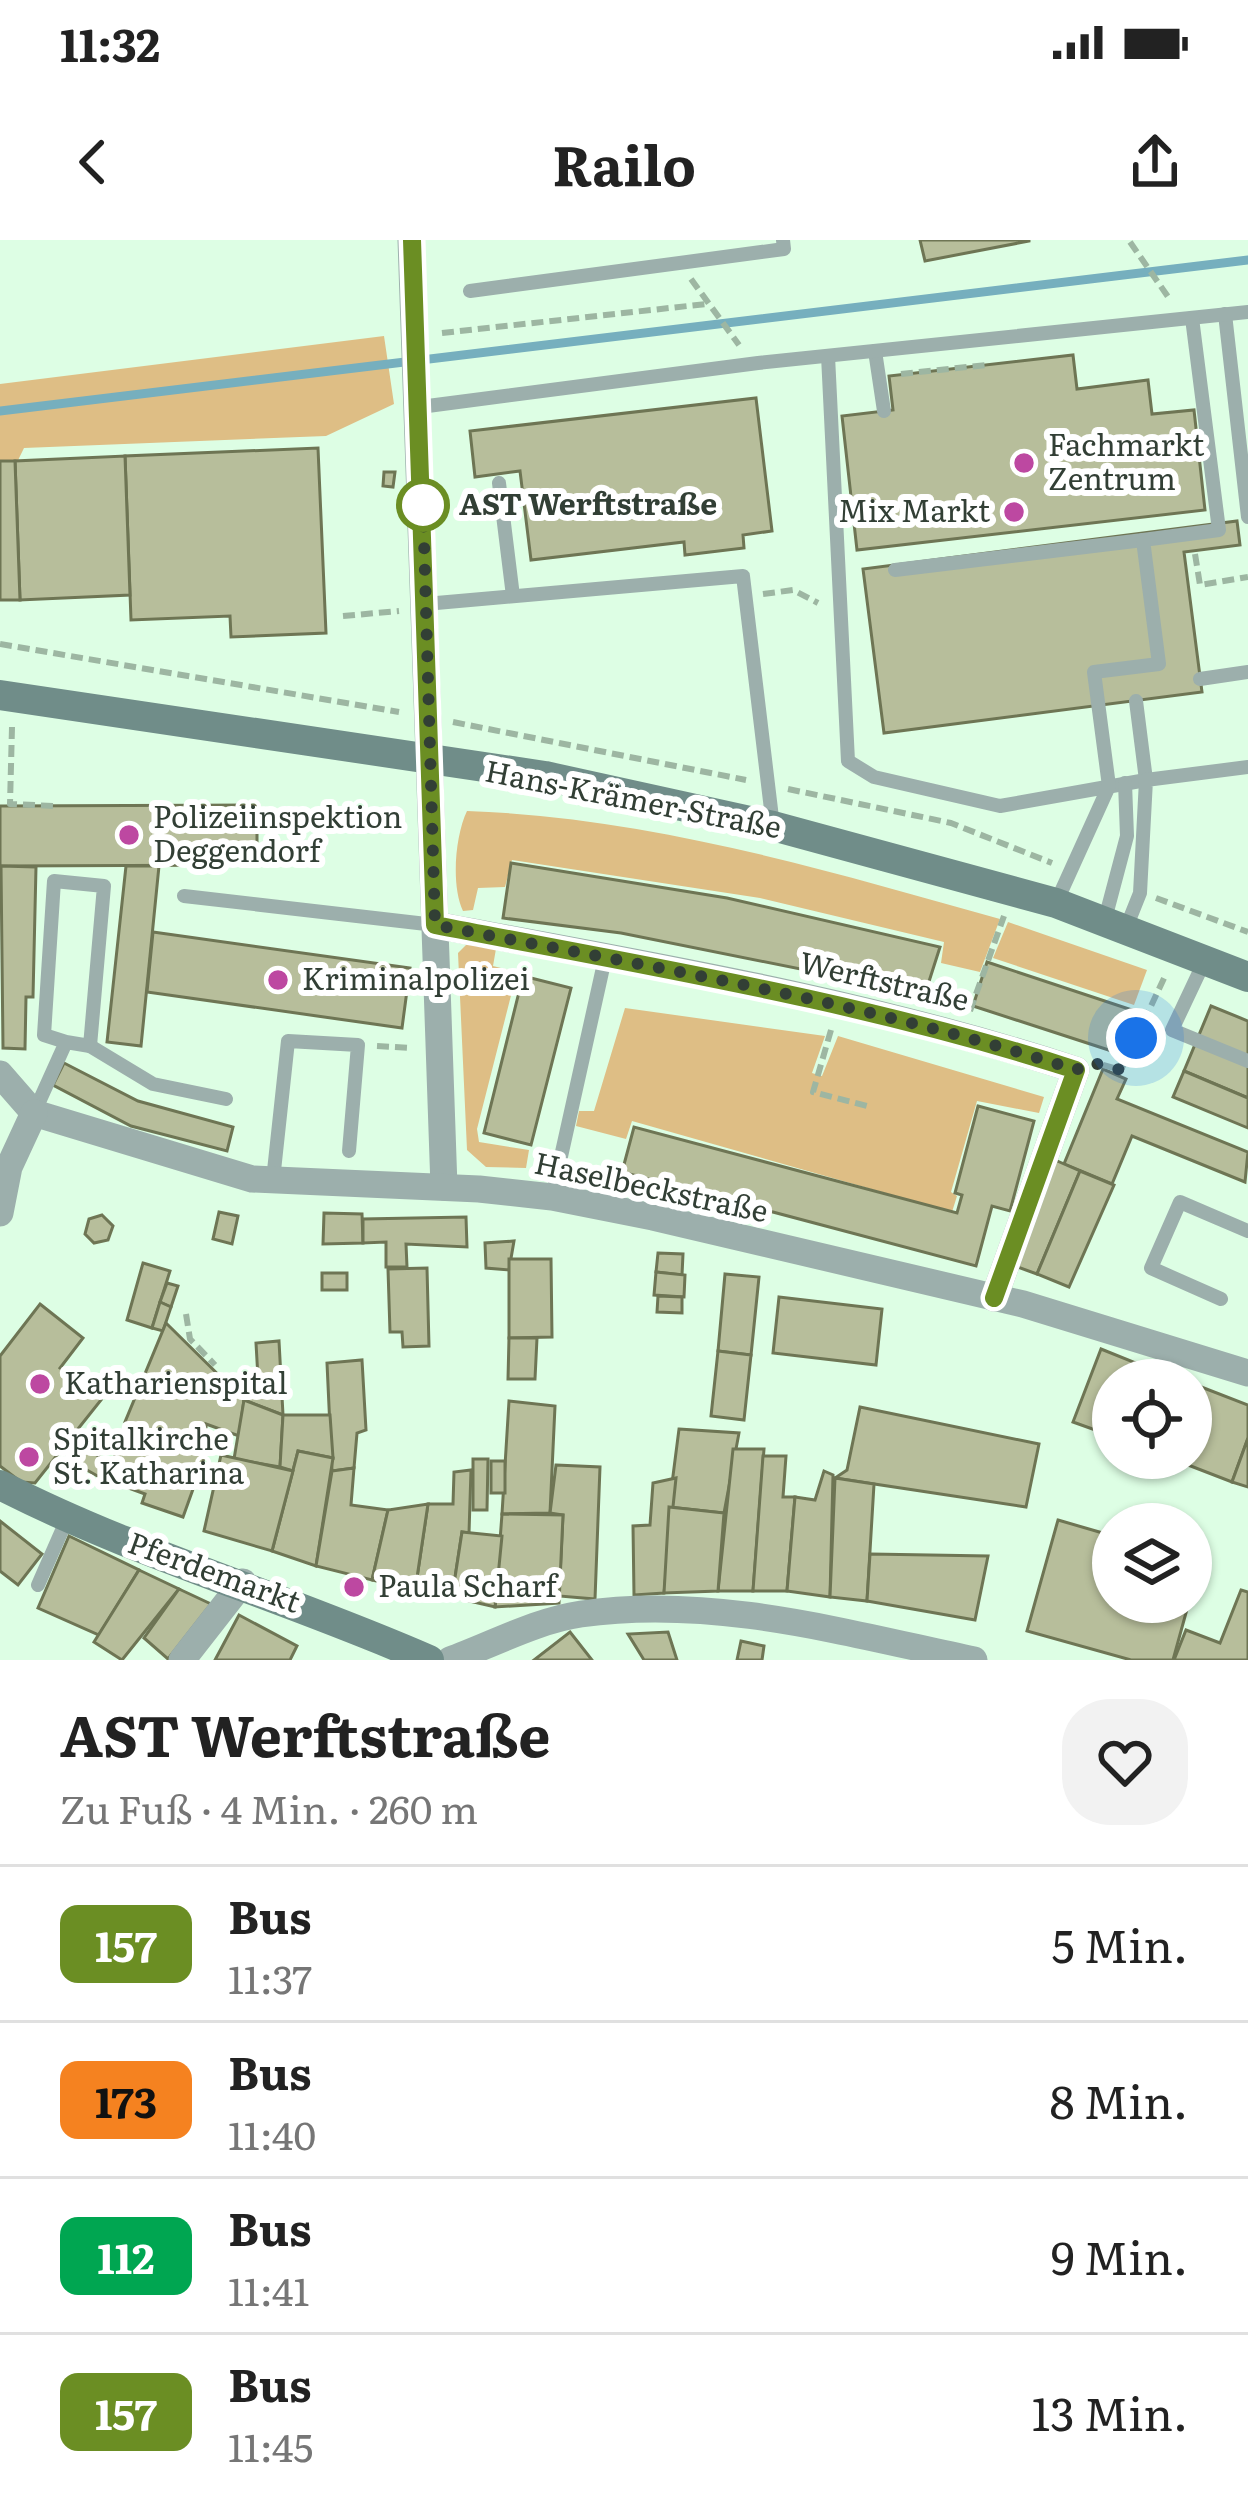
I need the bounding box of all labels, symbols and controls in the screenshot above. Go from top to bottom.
text: 11:32 [60,9,160,76]
text: Railo [552,122,696,203]
icon: back [60,129,126,195]
icon: share [1122,129,1188,195]
place label: Fachmarkt Zentrum [1048,421,1204,499]
marker: Fachmarkt Zentrum [1011,450,1037,476]
marker: AST Werftstraße [398,480,448,530]
place label: AST Werftstraße [459,480,717,524]
place label: Mix Markt [838,487,990,531]
marker: Mix Markt [1001,499,1027,525]
street label: Hans-Krämer-Straße [482,747,785,847]
place label: Polizeiinspektion Deggendorf [153,793,402,871]
marker: Polizeiinspektion Deggendorf [116,822,142,848]
street label: Werftstraße [796,938,974,1020]
place label: Kriminalpolizei [302,955,530,999]
marker: Kriminalpolizei [265,967,291,993]
your location [1106,1008,1166,1068]
street label: Haselbeckstraße [531,1139,772,1231]
place label: Katharienspital [64,1359,288,1403]
map controls [1092,1359,1212,1623]
button: locate [1092,1359,1212,1479]
marker: Katharienspital [27,1371,53,1397]
place label: Spitalkirche St. Katharina [53,1415,245,1493]
marker: Spitalkirche St. Katharina [16,1444,42,1470]
button: layers [1092,1503,1212,1623]
street label: Pferdemarkt [123,1519,307,1622]
place label: Paula Scharf [378,1562,559,1606]
marker: Paula Scharf [341,1574,367,1600]
text: AST Werftstraße [60,1690,550,1775]
button: heart [1062,1699,1188,1825]
text: Zu Fuß · 4 Min. · 260 m [60,1778,478,1836]
text: Bus [228,1881,312,1948]
text: 5 Min. [1052,1910,1188,1977]
text: 157 [95,1913,157,1975]
text: 11:37 [228,1948,312,2006]
text: Bus [228,2037,312,2104]
text: 8 Min. [1050,2066,1188,2133]
text: 173 [95,2069,157,2131]
text: 11:40 [228,2104,316,2162]
text: Bus [228,2193,312,2260]
text: 9 Min. [1051,2222,1188,2289]
text: 112 [97,2225,155,2287]
text: 11:41 [228,2260,309,2318]
text: Bus [228,2349,312,2416]
text: 13 Min. [1032,2378,1188,2445]
text: 157 [95,2381,157,2443]
text: 11:45 [228,2416,313,2474]

